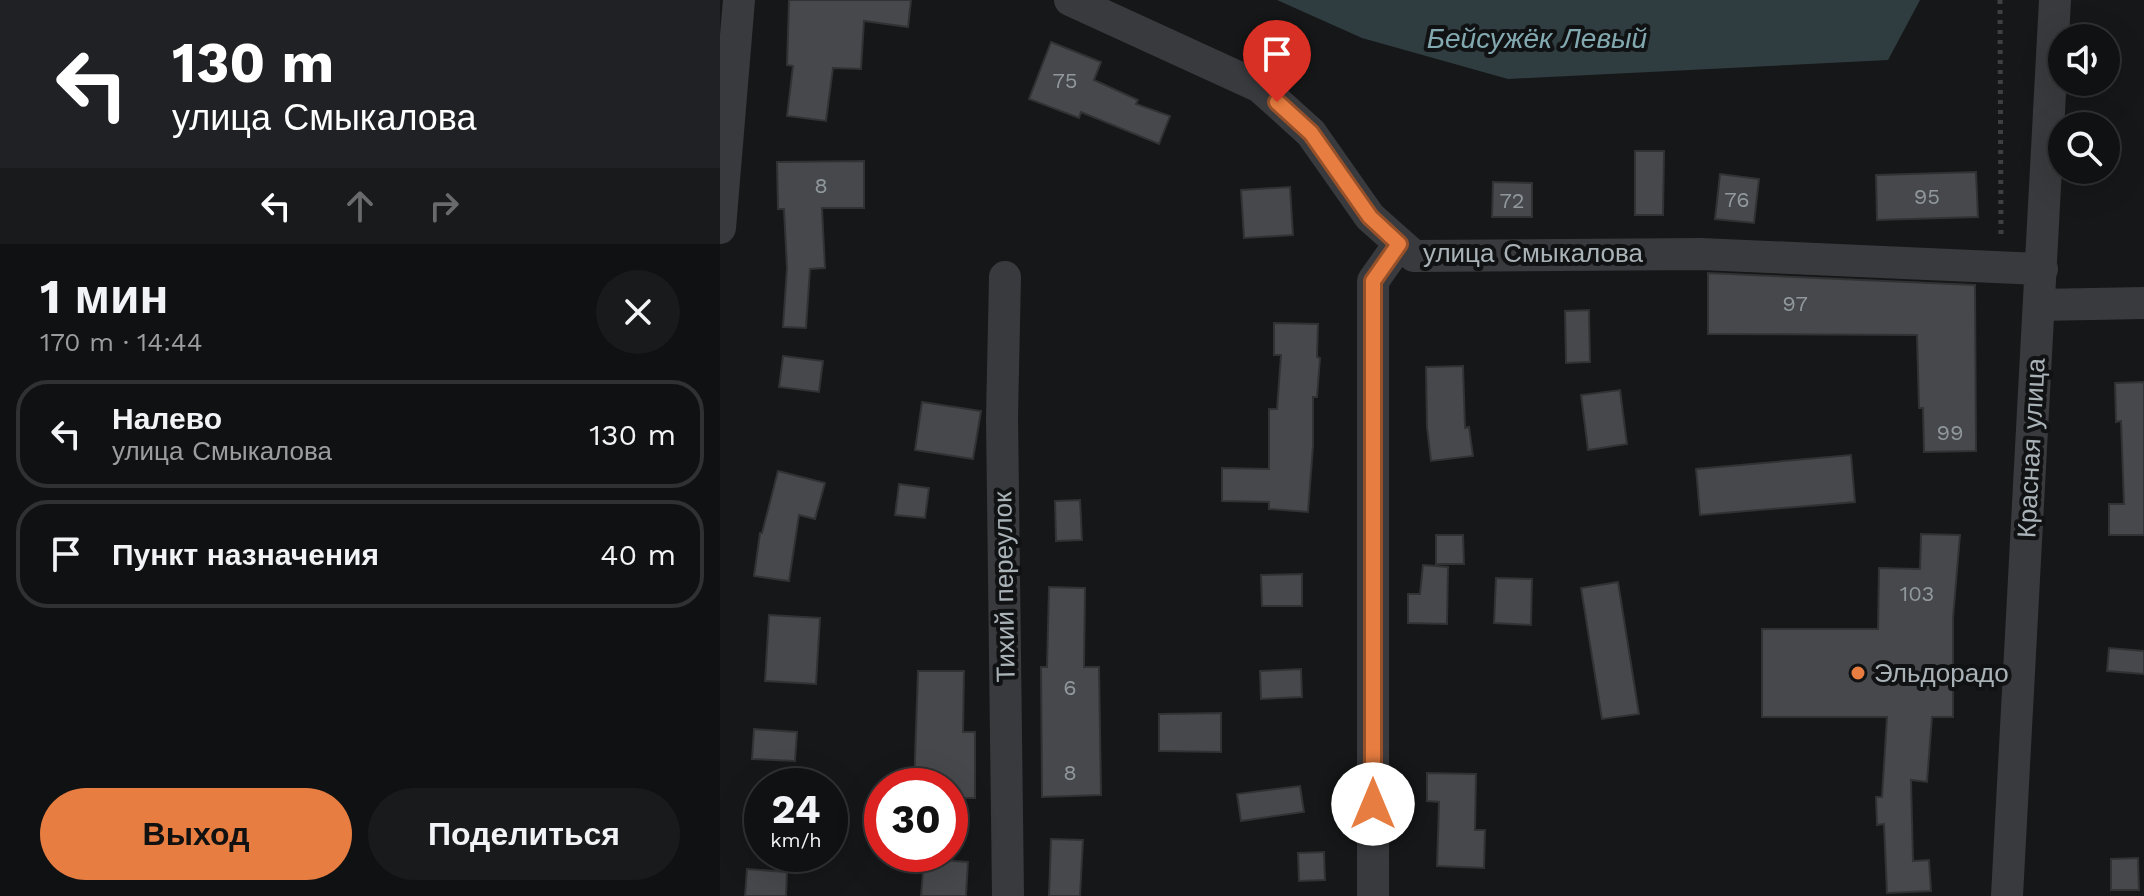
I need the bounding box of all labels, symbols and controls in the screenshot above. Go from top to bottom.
pin [1243,20,1311,102]
water label: Бейсужёк Левый [1427,22,1648,55]
map controls [2048,24,2120,184]
button: sound [2048,24,2120,96]
text: 130 m [172,30,334,96]
icon: left [40,32,144,136]
icon: arrive [1255,32,1299,76]
house number: 75 [1052,68,1078,93]
text: улица Смыкалова [172,97,477,139]
button: search [2048,112,2120,184]
house number: 8 [814,173,828,198]
icon: left [254,184,298,228]
icon: ahead [338,184,382,228]
icon: right [422,184,466,228]
house number: 95 [1914,184,1940,209]
house number: 76 [1724,187,1750,212]
house number: 72 [1499,188,1525,213]
street label: улица Смыкалова [1423,238,1644,268]
text: 1 мин [40,268,168,325]
button: close [596,270,680,354]
house number: 97 [1782,291,1808,316]
text: 170 m · 14:44 [40,327,203,357]
street label: Красная улица [2011,357,2051,539]
text: Налево [112,401,222,436]
icon: left [44,412,88,456]
text: 130 m [589,417,676,452]
house number: 99 [1936,420,1964,445]
text: улица Смыкалова [112,436,332,466]
street label: Тихий переулок [987,491,1021,683]
icon: arrive [44,532,88,576]
text: Пункт назначения [112,537,379,572]
text: 40 m [600,537,676,572]
house number: 103 [1900,581,1934,606]
place label: Эльдорадо [1874,658,2009,688]
marker: Эльдорадо [1849,664,1867,682]
house number: 6 [1063,675,1077,700]
house number: 8 [1063,760,1077,785]
position arrow [1331,762,1415,846]
speed limit sign: 30 [864,768,968,872]
text: 24 [771,786,821,833]
button: Выход [40,788,352,880]
button: Поделиться [368,788,680,880]
text: km/h [770,828,822,852]

